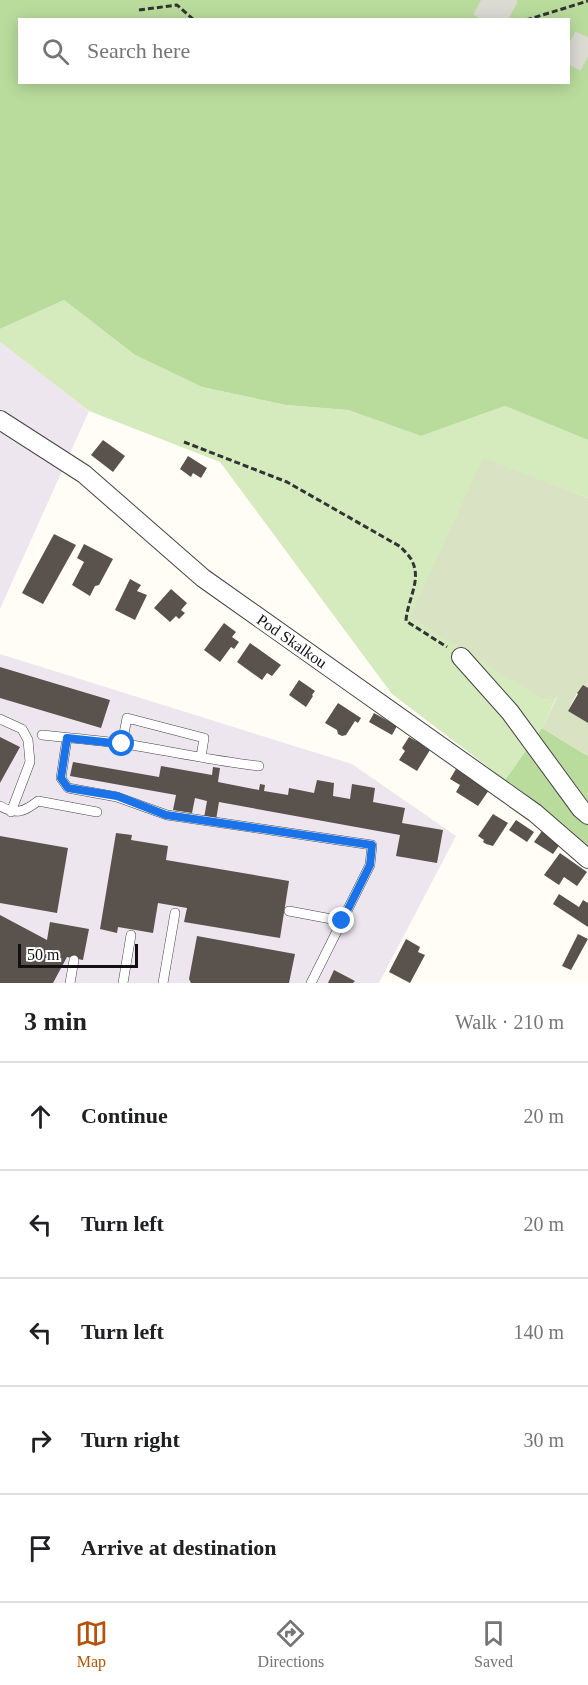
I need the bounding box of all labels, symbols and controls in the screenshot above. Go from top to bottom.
search box [18,18,570,84]
icon: search [39,35,72,68]
text: Search here [87,38,190,63]
street label: Pod Skalkou [254,611,330,671]
route start [108,730,134,756]
route end [328,907,354,933]
scale bar [18,941,138,968]
text: 50 m [27,946,59,963]
text: 3 min [24,1007,87,1036]
text: Walk · 210 m [455,1011,564,1033]
icon: ahead [24,1100,57,1133]
text: Continue [81,1103,168,1128]
text: 20 m [523,1105,564,1127]
icon: left [24,1208,57,1241]
text: Turn left [81,1211,164,1236]
text: 20 m [523,1213,564,1235]
icon: left [24,1316,57,1349]
text: Turn left [81,1319,164,1344]
text: 140 m [513,1321,564,1343]
icon: right [24,1424,57,1457]
text: Turn right [81,1427,180,1452]
text: 30 m [523,1429,564,1451]
icon: arrive [24,1532,57,1565]
text: Arrive at destination [81,1535,277,1560]
tab: Map [75,1617,108,1671]
tab: Directions [258,1617,324,1671]
tab: Saved [474,1617,513,1671]

